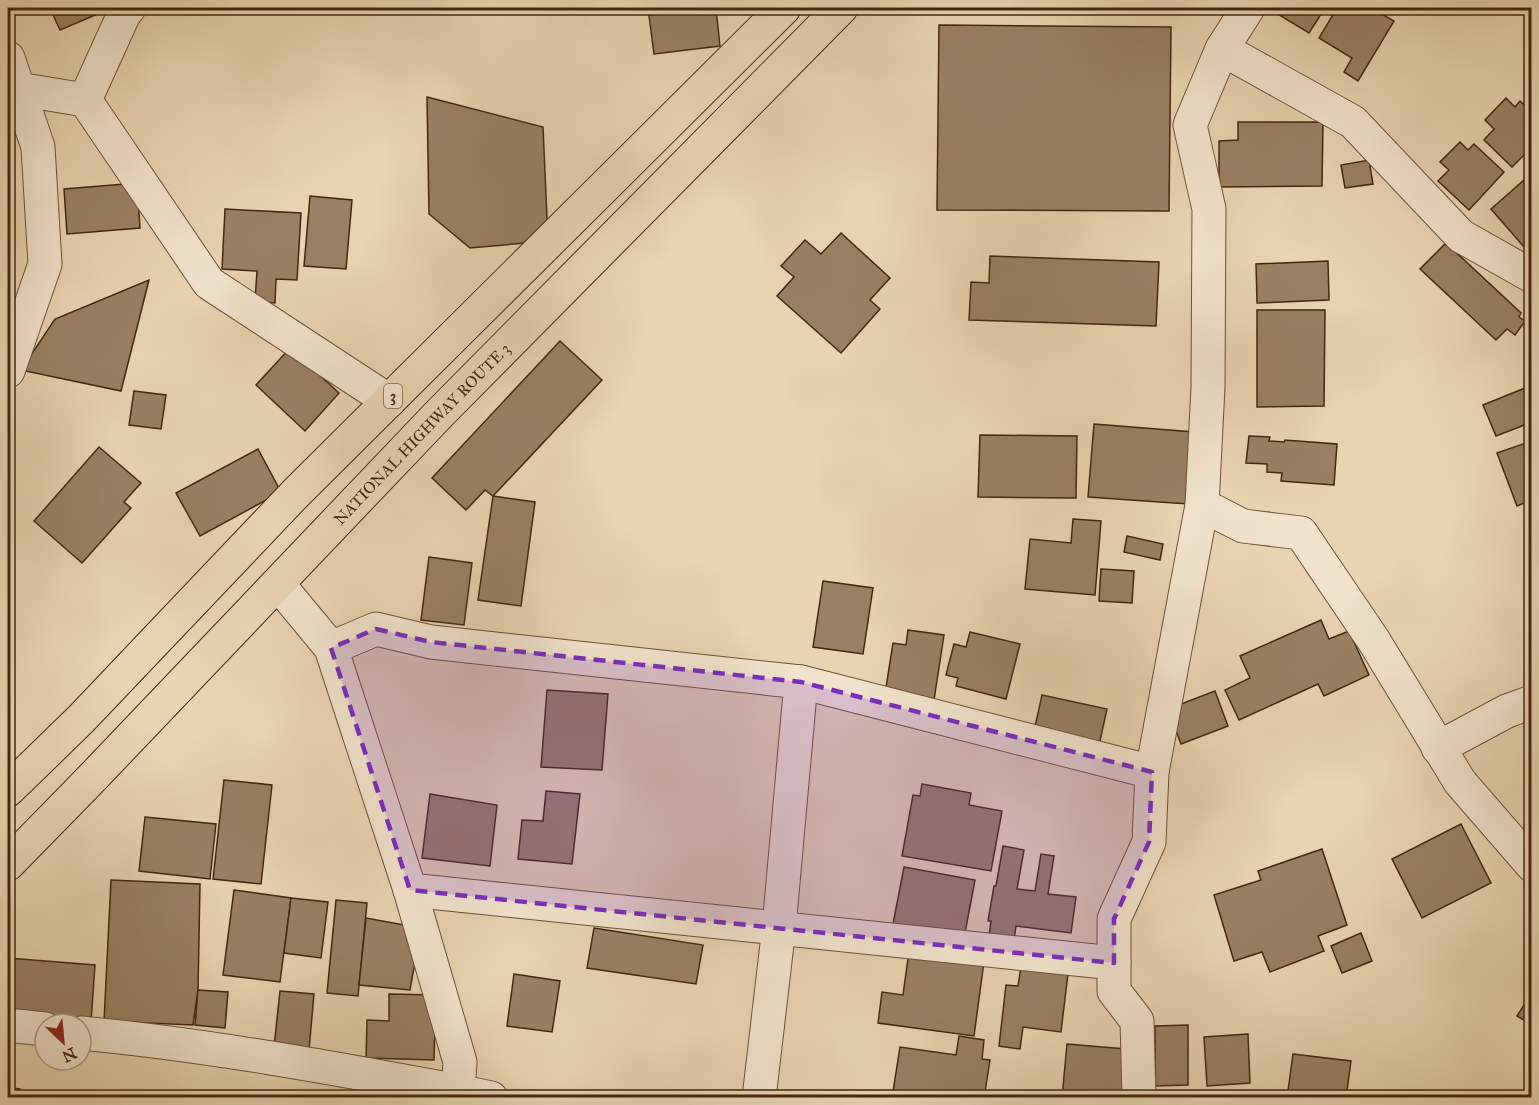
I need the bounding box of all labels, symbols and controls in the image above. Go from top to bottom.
street label: NATIONAL HIGHWAY ROUTE 3 [330,339,514,529]
road number: 3 [384,384,402,408]
north arrow [33,1012,93,1072]
text: N [59,1044,80,1067]

